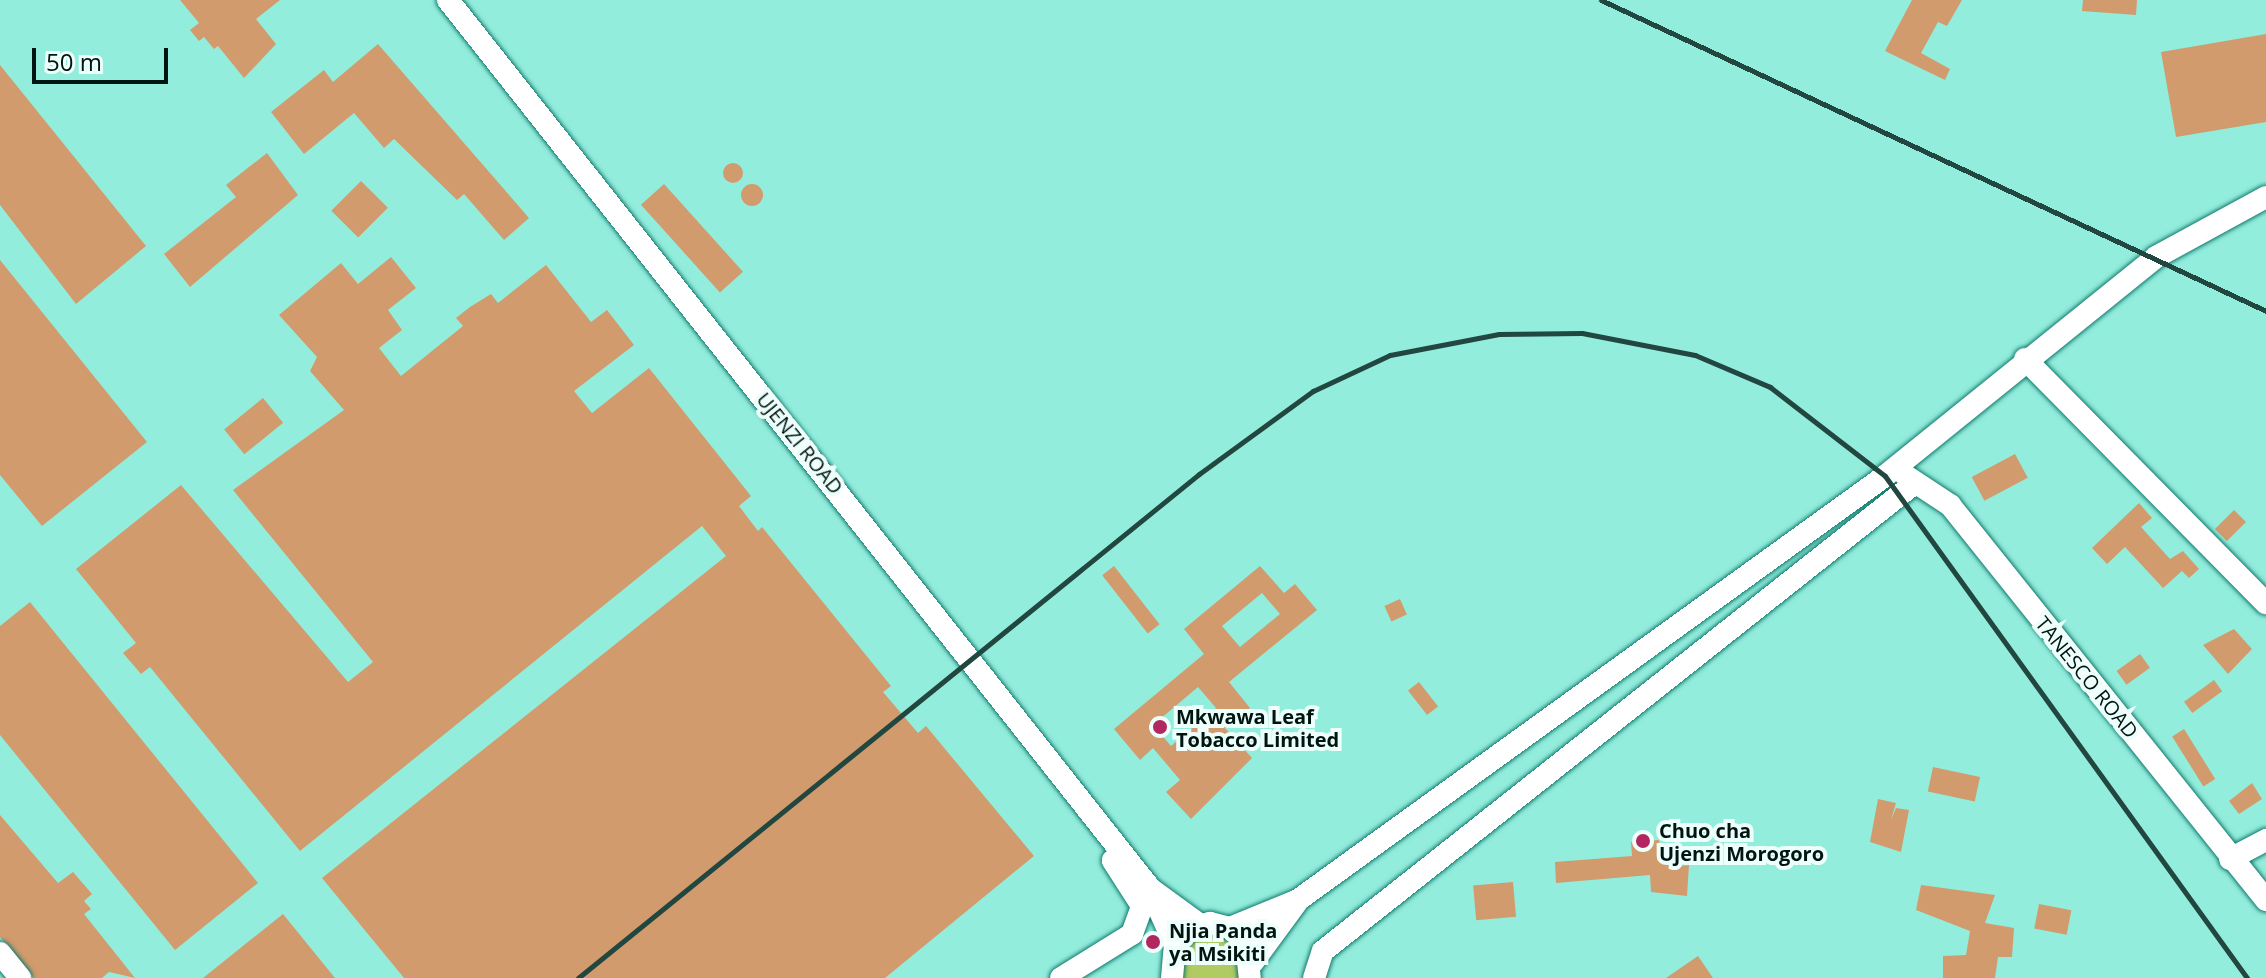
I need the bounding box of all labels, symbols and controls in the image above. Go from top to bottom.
scale bar [36,32,172,82]
text: 50 m [46,45,102,78]
street label: UJENZI ROAD [752,387,848,499]
street label: TANESCO ROAD [2031,611,2143,743]
place label: Mkwawa Leaf Tobacco Limited [1176,704,1339,751]
marker: Mkwawa Leaf Tobacco Limited [1151,718,1169,736]
place label: Chuo cha Ujenzi Morogoro [1659,818,1824,865]
marker: Chuo cha Ujenzi Morogoro [1634,832,1652,850]
place label: Njia Panda ya Msikiti [1169,918,1277,965]
marker: Njia Panda ya Msikiti [1144,933,1162,951]

